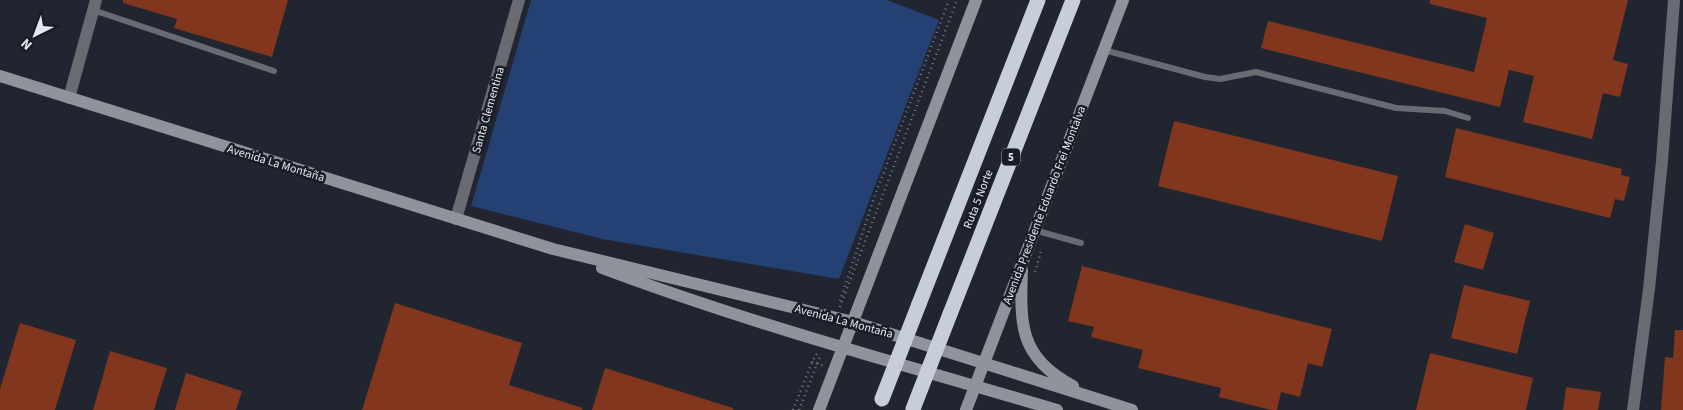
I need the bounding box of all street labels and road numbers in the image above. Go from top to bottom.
street label: Santa Clementina [468,65,509,155]
street label: Avenida Presidente Eduardo Frei Montalva [999,104,1090,307]
street label: Avenida La Montaña [225,141,327,186]
road number: 5 [1002,148,1020,166]
street label: Ruta 5 Norte [959,167,998,231]
street label: Avenida La Montaña [793,300,895,343]

